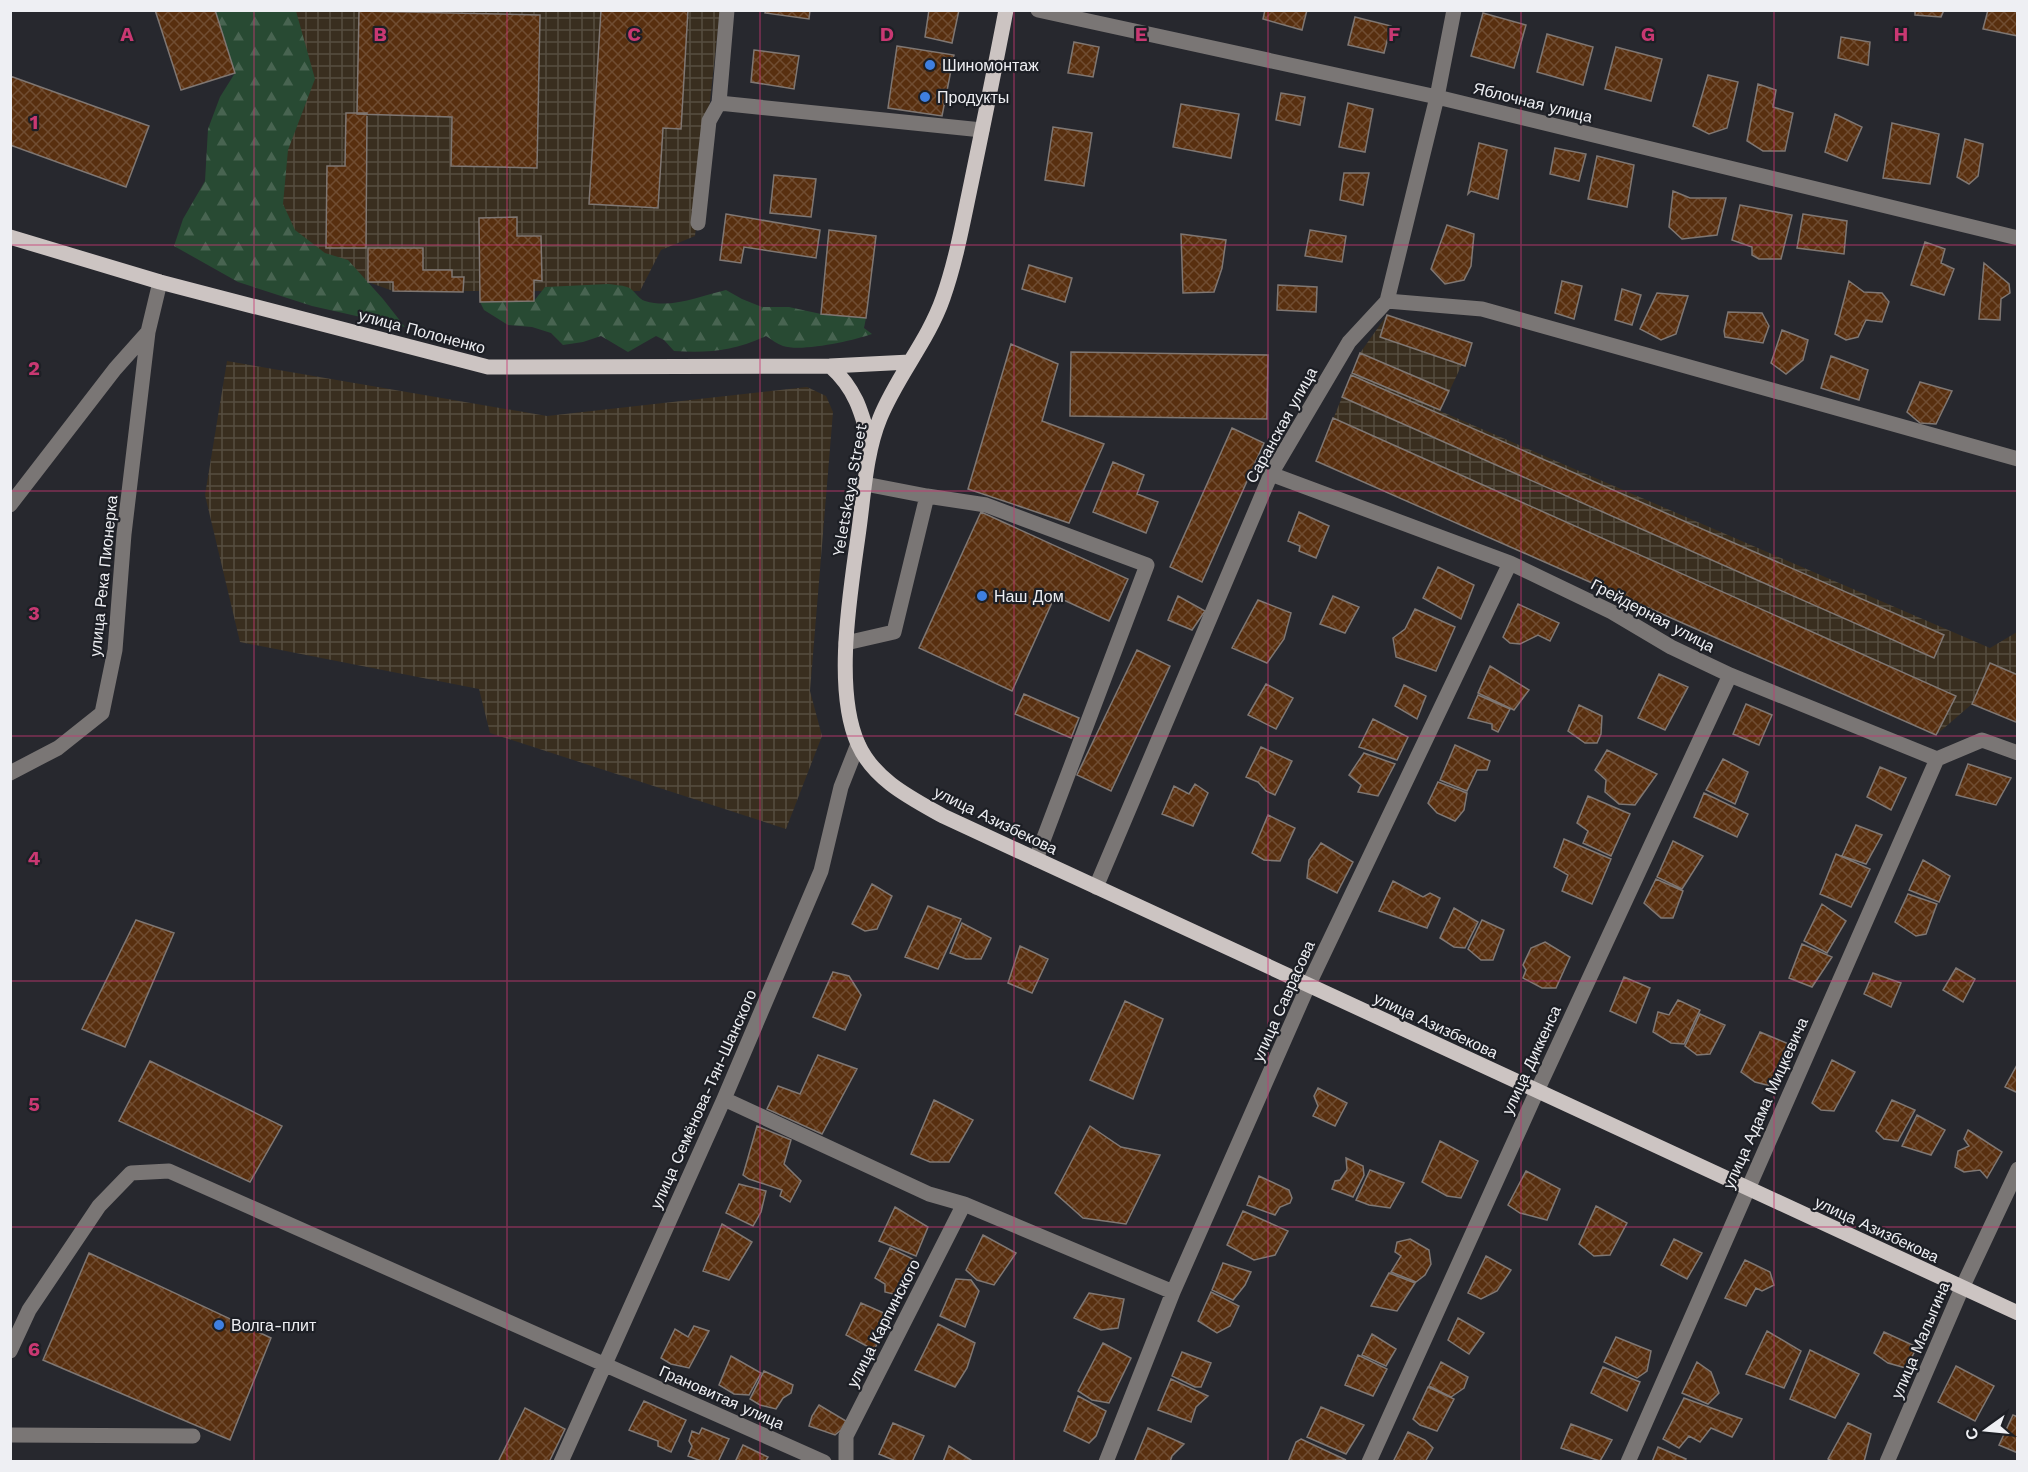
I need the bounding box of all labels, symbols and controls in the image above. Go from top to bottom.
text: A [120,22,134,46]
text: B [373,22,387,46]
text: C [627,22,641,46]
text: D [880,22,894,46]
text: E [1135,22,1147,46]
text: F [1388,22,1400,46]
text: G [1641,22,1655,46]
text: H [1894,22,1908,46]
place label: Шиномонтаж [942,56,1039,75]
marker: Шиномонтаж [923,58,937,72]
street label: Яблочная улица [1471,78,1595,127]
place label: Продукты [937,88,1009,107]
marker: Продукты [918,90,932,104]
text: 1 [30,110,38,134]
street label: улица Полоненко [356,305,487,358]
text: 2 [28,356,40,380]
street label: Саранская улица [1242,364,1321,487]
street label: Yeletskaya Street [828,422,871,558]
street label: улица Река Пионерка [86,494,121,658]
street label: Грейдерная улица [1588,575,1718,656]
place label: Наш Дом [994,587,1064,606]
marker: Наш Дом [975,589,989,603]
text: 3 [28,601,40,625]
street label: улица Азизбекова [931,782,1061,859]
text: 4 [28,846,41,870]
street label: улица Саврасова [1248,938,1319,1065]
street label: улица Семёнова-Тян-Шанского [646,986,761,1212]
street label: улица Азизбекова [1371,988,1501,1063]
street label: улица Диккенса [1498,1003,1565,1118]
street label: улица Адама Мицкевича [1719,1014,1812,1192]
text: 5 [28,1092,40,1116]
street label: улица Азизбекова [1812,1192,1942,1267]
street label: улица Карпинского [843,1256,924,1391]
street label: улица Малыгина [1887,1279,1954,1402]
place label: Волга-плит [231,1316,317,1335]
marker: Волга-плит [212,1318,226,1332]
text: 6 [28,1337,40,1361]
street label: Грановитая улица [656,1361,787,1434]
north arrow [1956,1400,2016,1460]
text: С [1961,1425,1983,1442]

